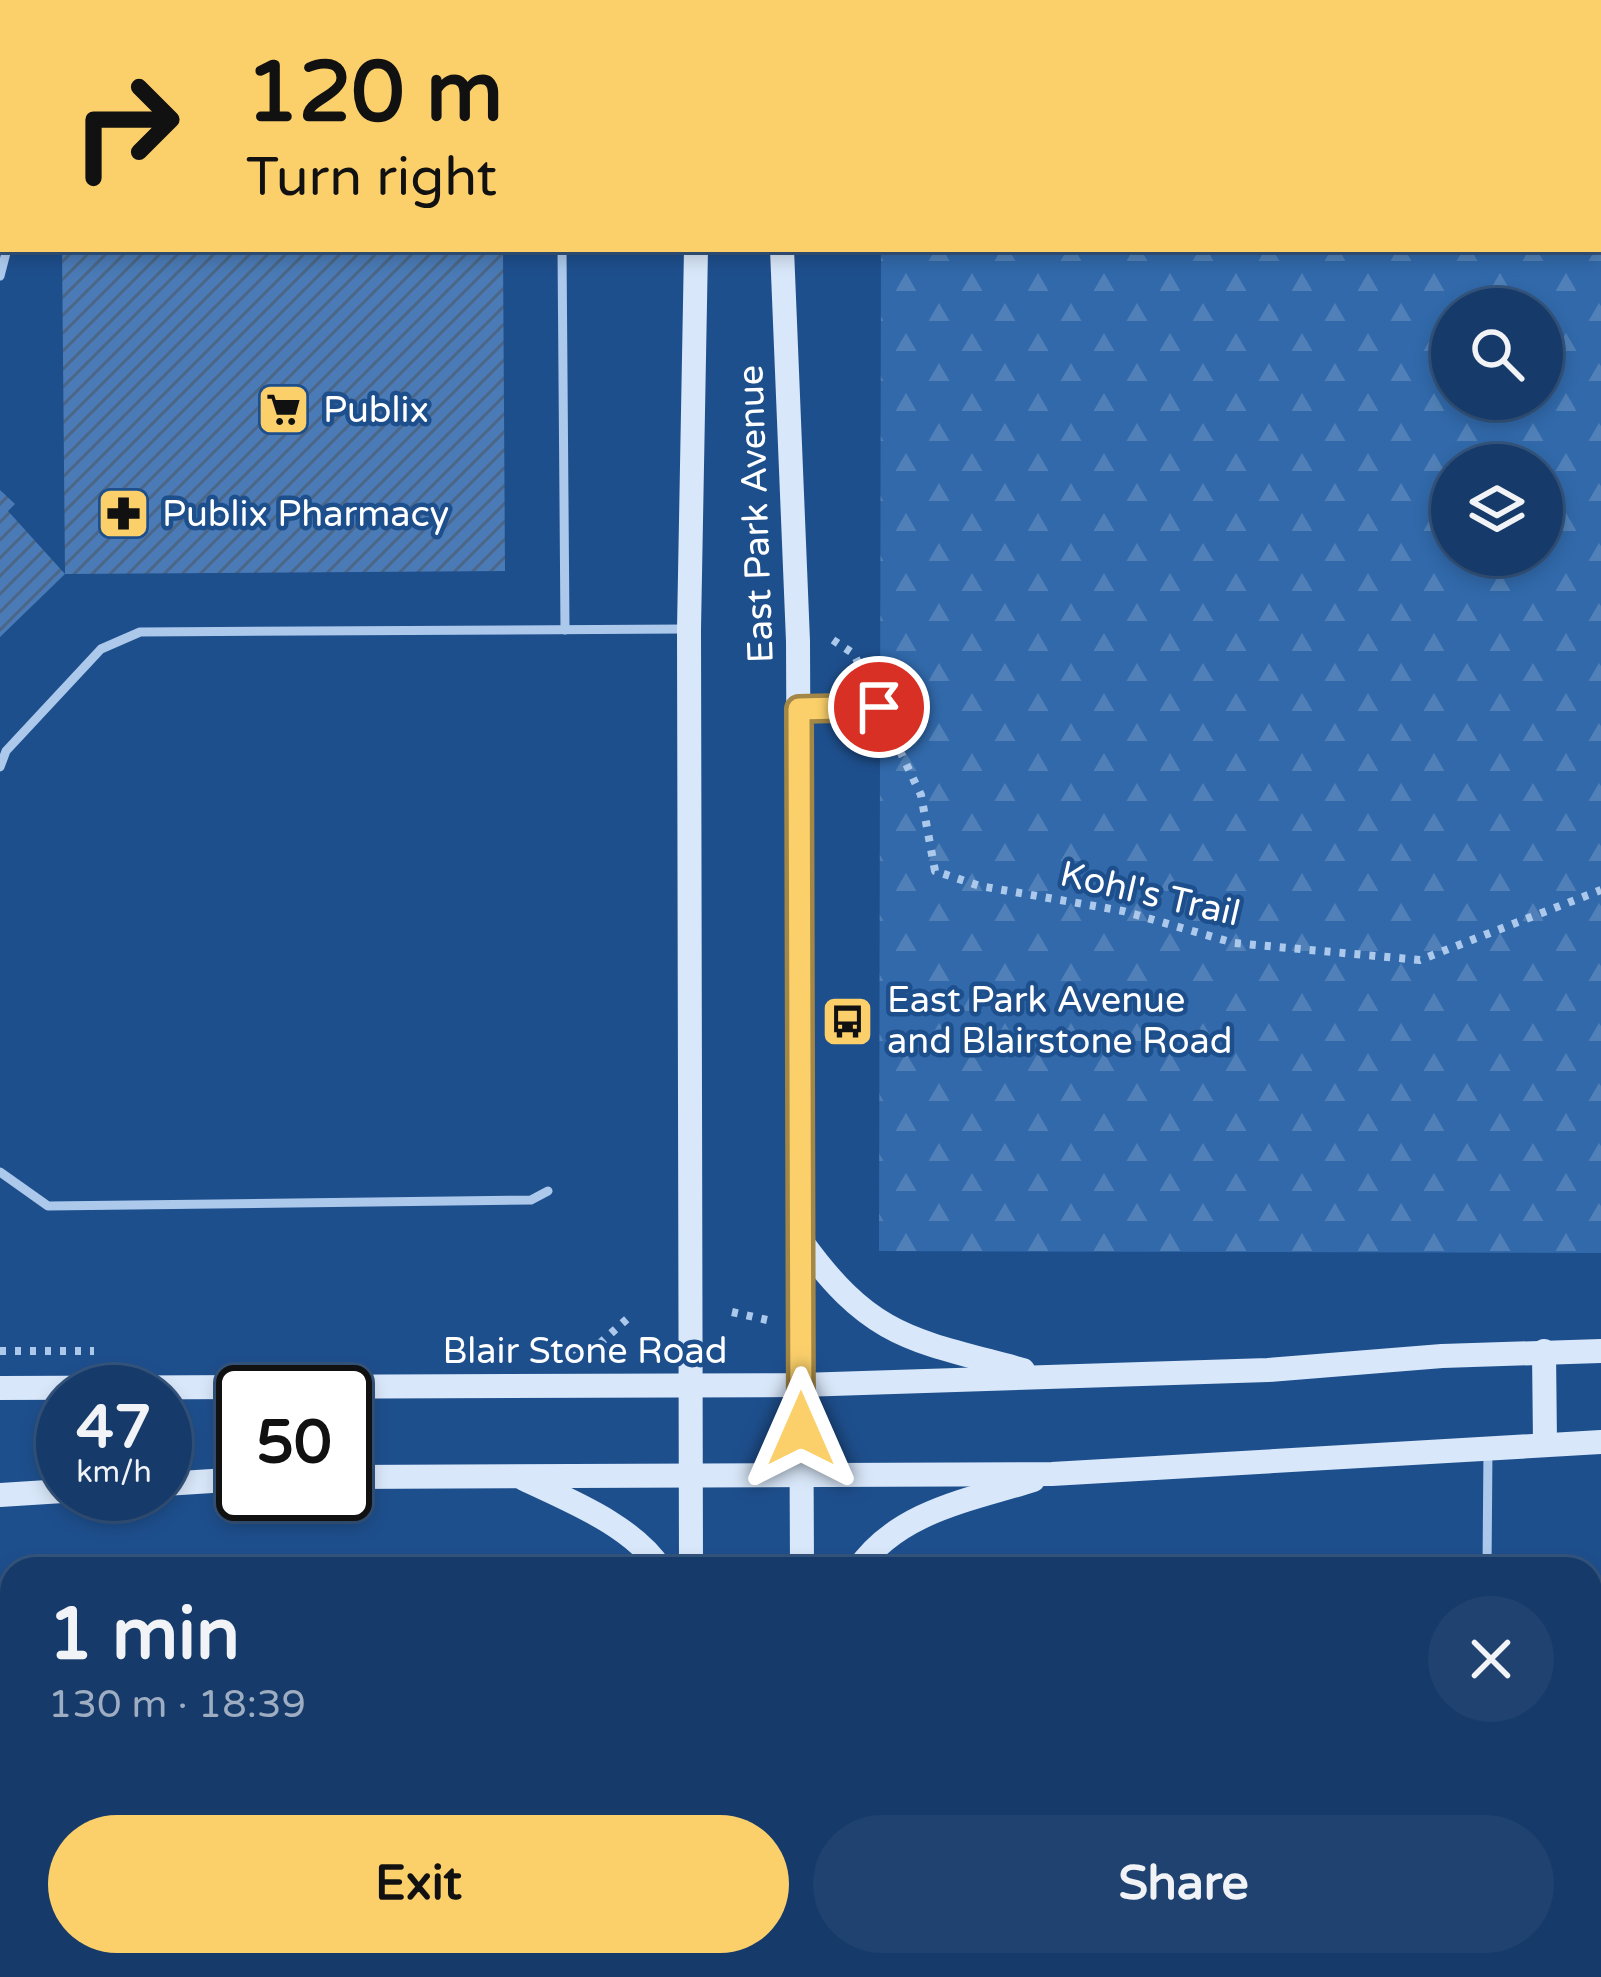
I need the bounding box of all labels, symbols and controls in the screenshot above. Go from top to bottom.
text: 120 m [246,43,503,144]
icon: right [48,48,204,204]
text: Turn right [246,145,497,210]
map controls [1431,288,1563,576]
button: search [1431,288,1563,420]
street label: East Park Avenue [729,364,783,664]
supermarket icon: Publix [256,382,312,438]
place label: Publix [323,389,429,432]
button: layers [1431,444,1563,576]
pharmacy icon: Publix Pharmacy [95,486,151,542]
place label: Publix Pharmacy [162,493,449,536]
pin [828,656,930,758]
icon: arrive [846,674,912,740]
street label: Kohl's Trail [1056,852,1244,936]
place label: East Park Avenue and Blairstone Road [887,979,1233,1063]
bus stop icon: East Park Avenue and Blairstone Road [820,993,876,1049]
street label: Blair Stone Road [443,1330,727,1373]
speed limit sign: 50 [216,1365,372,1521]
position arrow [738,1366,864,1492]
text: 47 [76,1392,152,1464]
text: km/h [76,1454,152,1491]
text: 1 min [48,1592,240,1679]
button: close [1428,1596,1554,1722]
text: 130 m · 18:39 [48,1681,306,1728]
button: Exit [48,1815,789,1953]
button: Share [813,1815,1554,1953]

